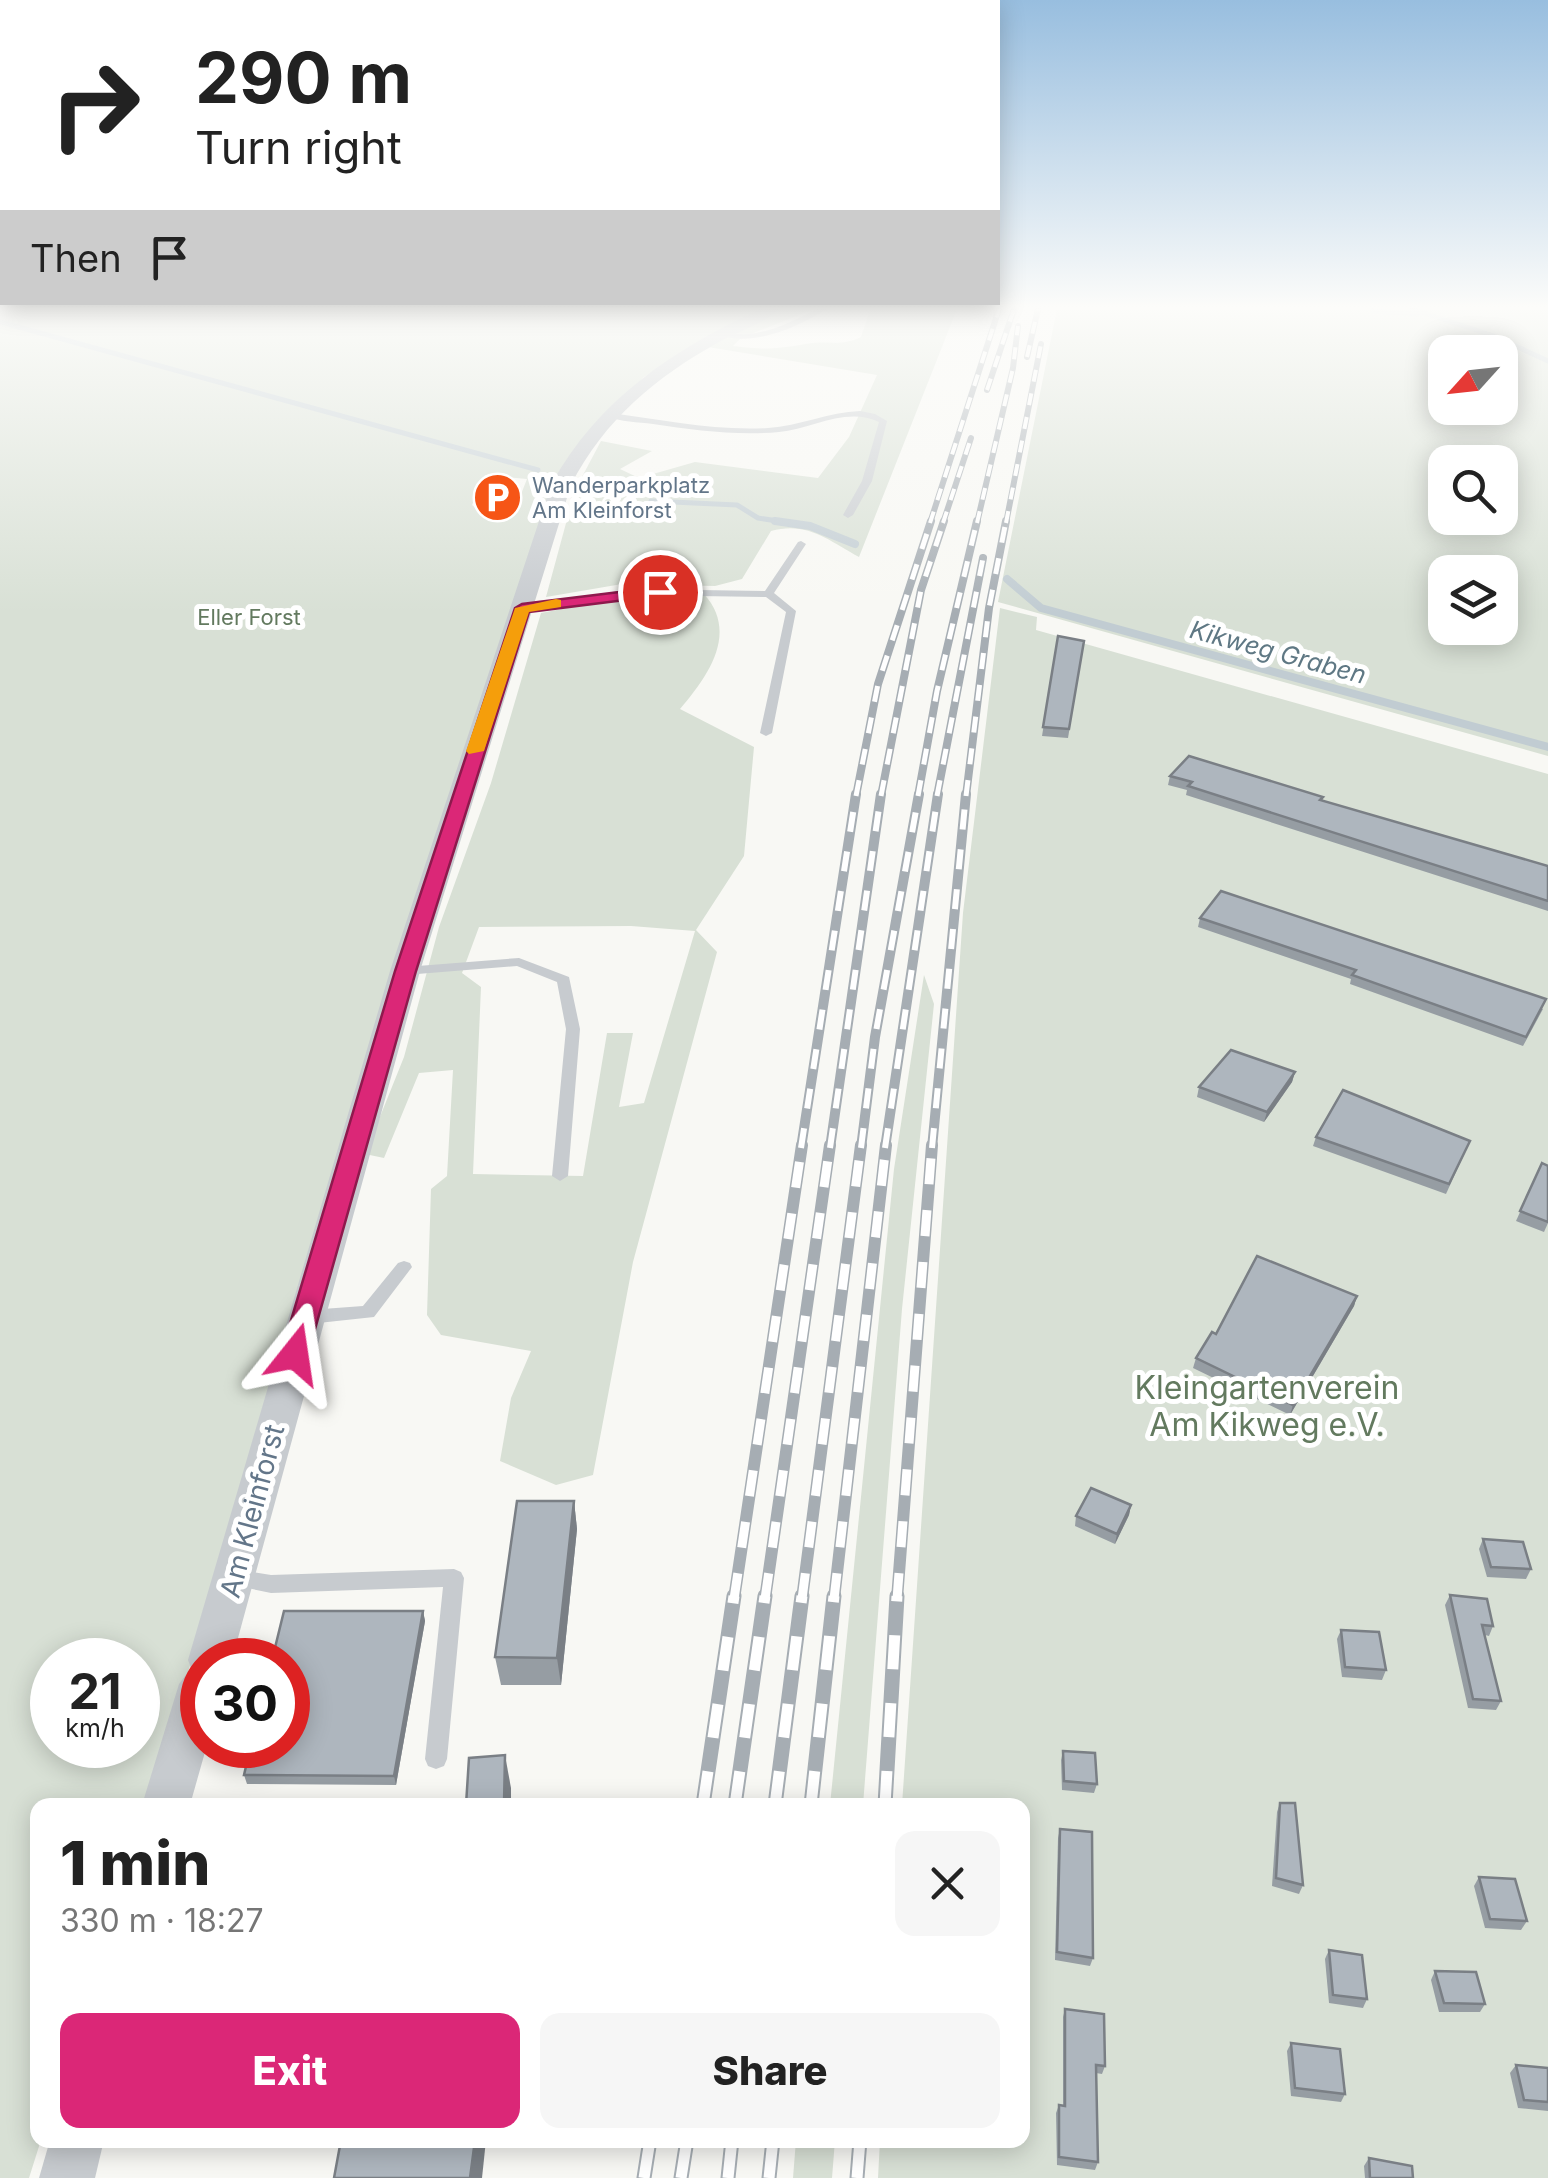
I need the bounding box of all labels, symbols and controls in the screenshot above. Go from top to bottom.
text: 290 m [195,35,412,120]
icon: right [30,40,160,170]
text: Turn right [195,120,402,175]
icon: arrive [142,230,197,285]
text: Then [30,235,122,281]
north arrow [1428,335,1518,425]
map controls [1428,335,1518,645]
button: search [1428,445,1518,535]
parking icon: Wanderparkplatz Am Kleinforst [471,472,523,524]
place label: Wanderparkplatz Am Kleinforst [532,472,710,523]
pin [618,550,703,635]
button: layers [1428,555,1518,645]
icon: arrive [633,565,688,620]
park label: Eller Forst [197,604,301,630]
water label: Kikweg Graben [1187,614,1369,690]
position arrow [243,1302,347,1406]
park label: Kleingartenverein Am Kikweg e.V. [1135,1368,1399,1444]
street label: Am Kleinforst [213,1421,291,1601]
speed limit sign: 30 [180,1638,310,1768]
text: 21 [68,1661,122,1721]
text: km/h [65,1713,125,1743]
text: 1 min [60,1827,210,1899]
button: close [895,1831,1000,1936]
text: 330 m · 18:27 [60,1901,264,1940]
button: Exit [60,2013,520,2128]
button: Share [540,2013,1000,2128]

